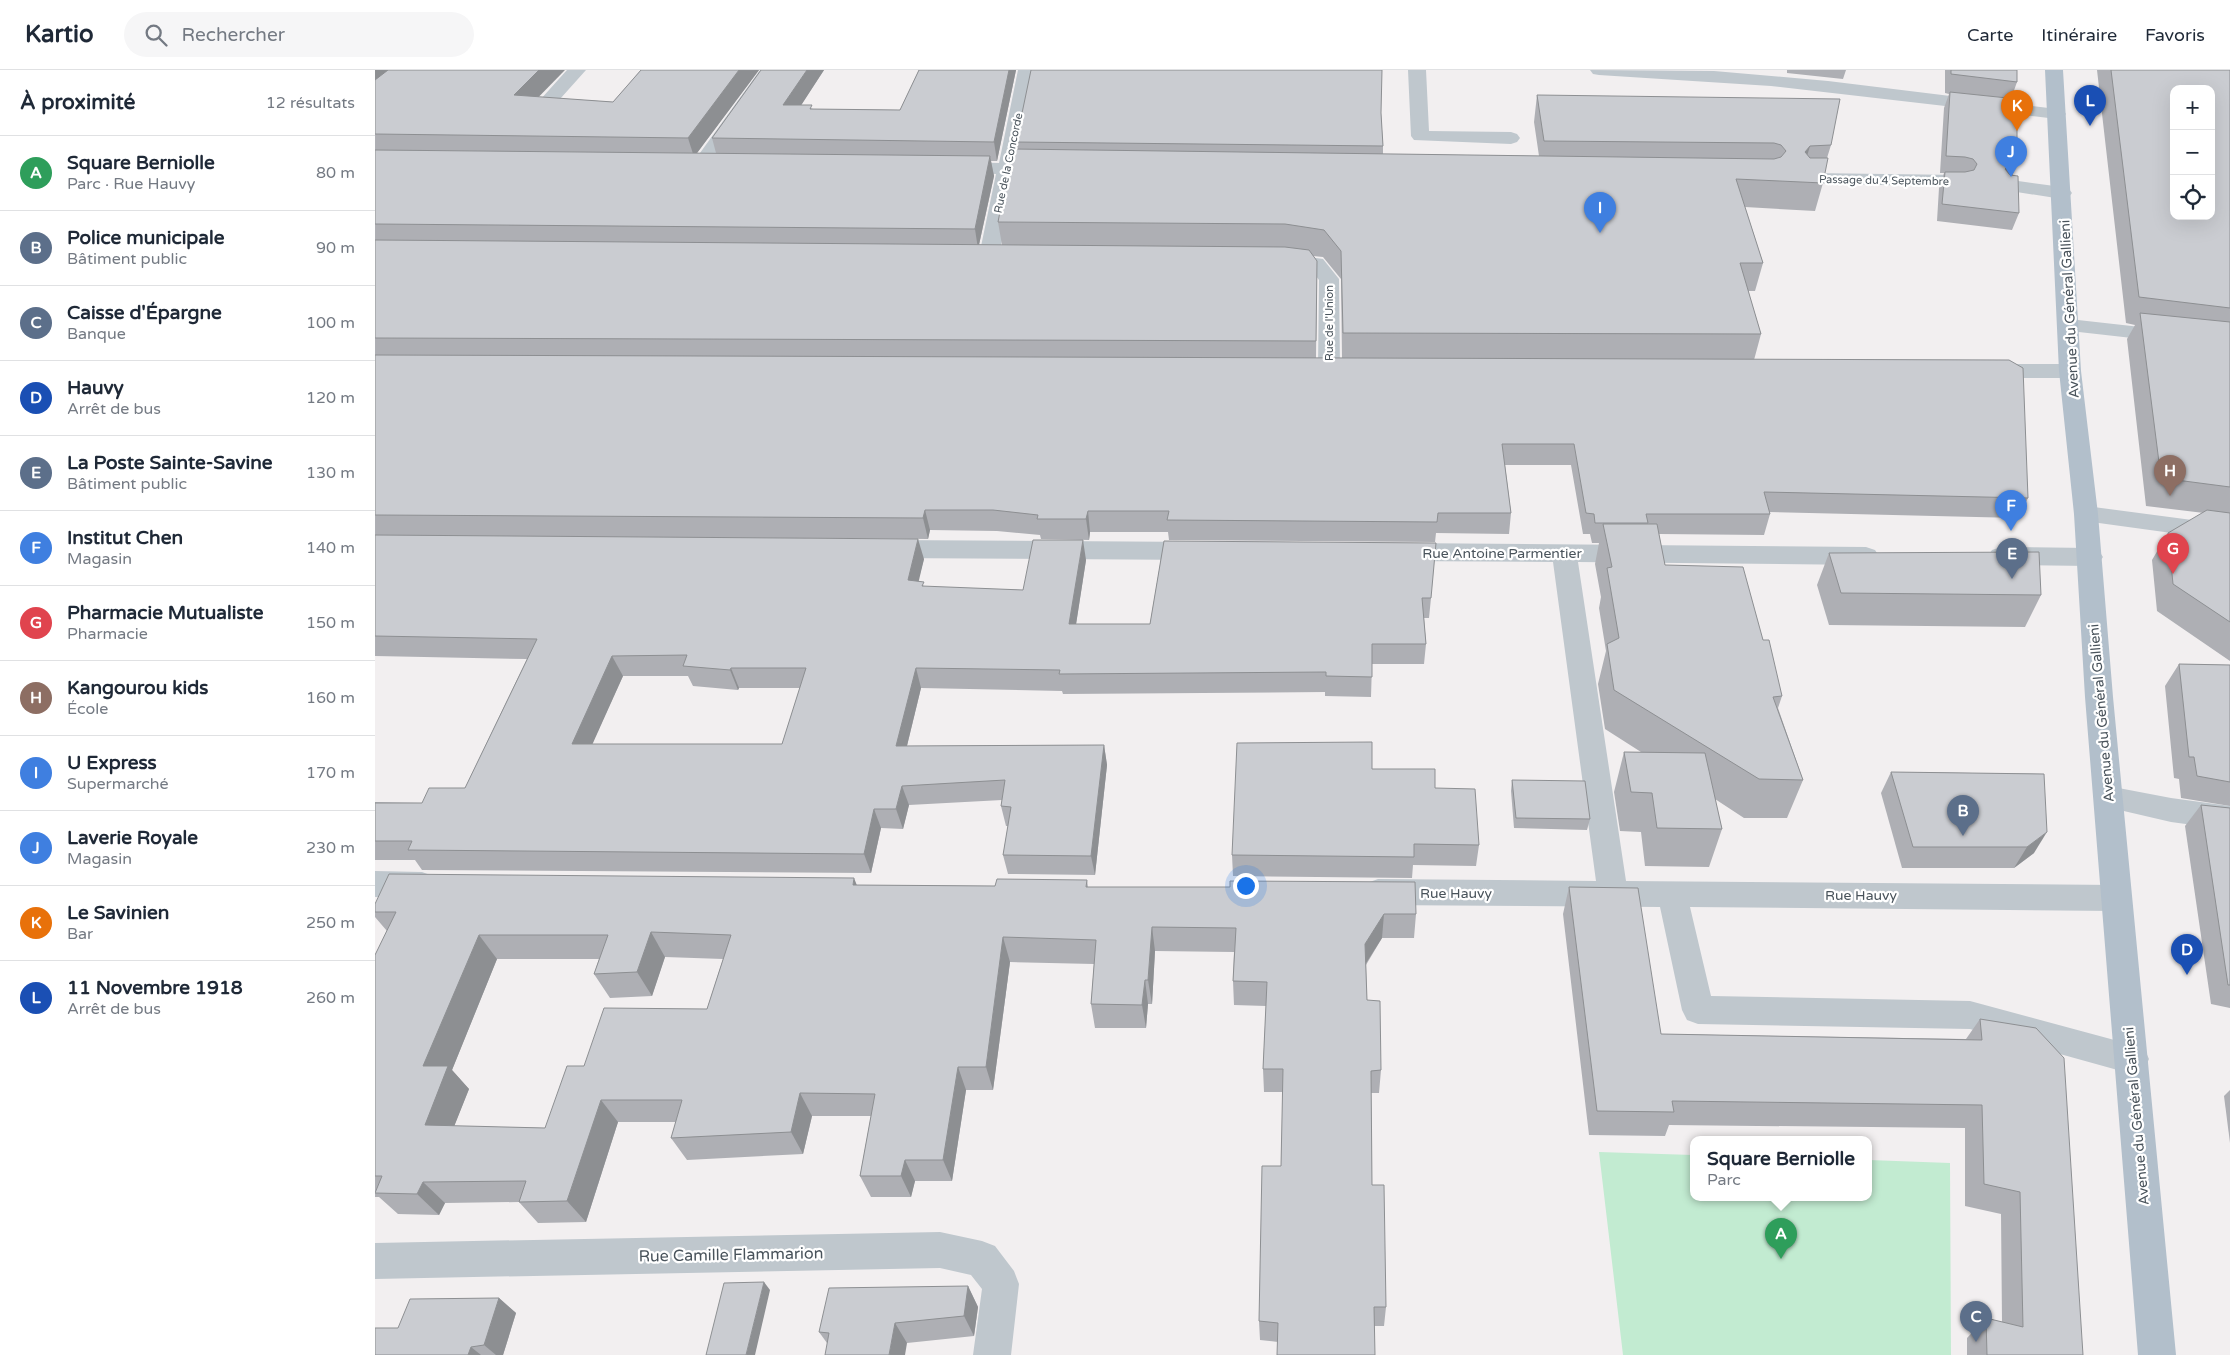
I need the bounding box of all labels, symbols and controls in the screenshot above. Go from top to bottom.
search box [124,12,474,57]
text: Kartio [25,20,94,49]
icon: search [142,21,170,49]
text: Rechercher [182,24,285,46]
text: Carte [1967,24,2013,46]
text: Itinéraire [2041,24,2117,46]
text: Favoris [2145,24,2205,46]
pin: L [2074,85,2106,126]
map controls [2170,85,2215,220]
button: + [2170,85,2215,130]
text: À proximité [20,90,135,115]
pin: K [2001,90,2033,131]
text: 12 résultats [266,93,355,113]
street label: Rue de la Concorde [992,112,1025,214]
button: − [2170,130,2215,175]
pin: J [1995,136,2027,177]
text: Square Berniolle [67,152,215,174]
text: A [30,163,42,183]
text: 80 m [316,163,355,183]
street label: Passage du 4 Septembre [1819,173,1949,188]
text: Parc · Rue Hauvy [67,174,195,194]
button: locate [2170,175,2215,220]
pin: I [1584,192,1616,233]
street label: Avenue du Général Gallieni [2056,219,2083,399]
text: Police municipale [67,227,225,249]
text: B [30,238,42,258]
text: 90 m [316,238,355,258]
text: Bâtiment public [67,249,187,269]
street label: Rue de l'Union [1323,285,1336,361]
text: Caisse d'Épargne [67,302,222,324]
text: C [30,313,42,333]
text: 100 m [306,313,355,333]
text: Banque [67,324,126,344]
text: Hauvy [67,377,124,399]
text: D [30,388,42,408]
text: 120 m [306,388,355,408]
text: Arrêt de bus [67,399,161,419]
text: La Poste Sainte-Savine [67,452,273,474]
pin: H [2154,455,2186,496]
text: E [31,463,41,483]
text: 130 m [306,463,355,483]
text: Bâtiment public [67,474,187,494]
pin: F [1995,490,2027,531]
text: Institut Chen [67,527,183,549]
pin: G [2157,533,2189,574]
text: F [31,538,41,558]
text: 140 m [306,538,355,558]
pin: E [1996,538,2028,579]
street label: Rue Antoine Parmentier [1422,545,1582,562]
text: Magasin [67,549,132,569]
text: Pharmacie Mutualiste [67,602,263,624]
text: G [30,613,42,633]
text: 150 m [306,613,355,633]
street label: Avenue du Général Gallieni [2085,623,2118,803]
text: Pharmacie [67,624,148,644]
text: Kangourou kids [67,677,208,699]
text: H [30,688,42,708]
text: 160 m [306,688,355,708]
text: École [67,699,108,719]
text: U Express [67,752,157,774]
text: I [34,763,38,783]
text: 170 m [306,763,355,783]
text: Supermarché [67,774,169,794]
pin: B [1947,795,1979,836]
text: Laverie Royale [67,827,198,849]
text: J [32,838,40,858]
text: 230 m [306,838,355,858]
text: Magasin [67,849,132,869]
your location [1233,873,1259,899]
street label: Rue Hauvy [1420,885,1492,902]
street label: Rue Hauvy [1825,887,1897,904]
text: Le Savinien [67,902,169,924]
text: K [31,913,41,933]
text: 250 m [306,913,355,933]
text: Bar [67,924,93,944]
pin: D [2171,934,2203,975]
text: 11 Novembre 1918 [67,977,243,999]
text: L [31,988,41,1008]
text: 260 m [306,988,355,1008]
text: Arrêt de bus [67,999,161,1019]
street label: Avenue du Général Gallieni [2120,1026,2153,1206]
popup [1690,1136,1872,1201]
text: Square Berniolle [1707,1148,1855,1170]
text: Parc [1707,1170,1741,1190]
pin: A [1765,1218,1797,1259]
street label: Rue Camille Flammarion [638,1243,824,1267]
pin: C [1960,1301,1992,1342]

